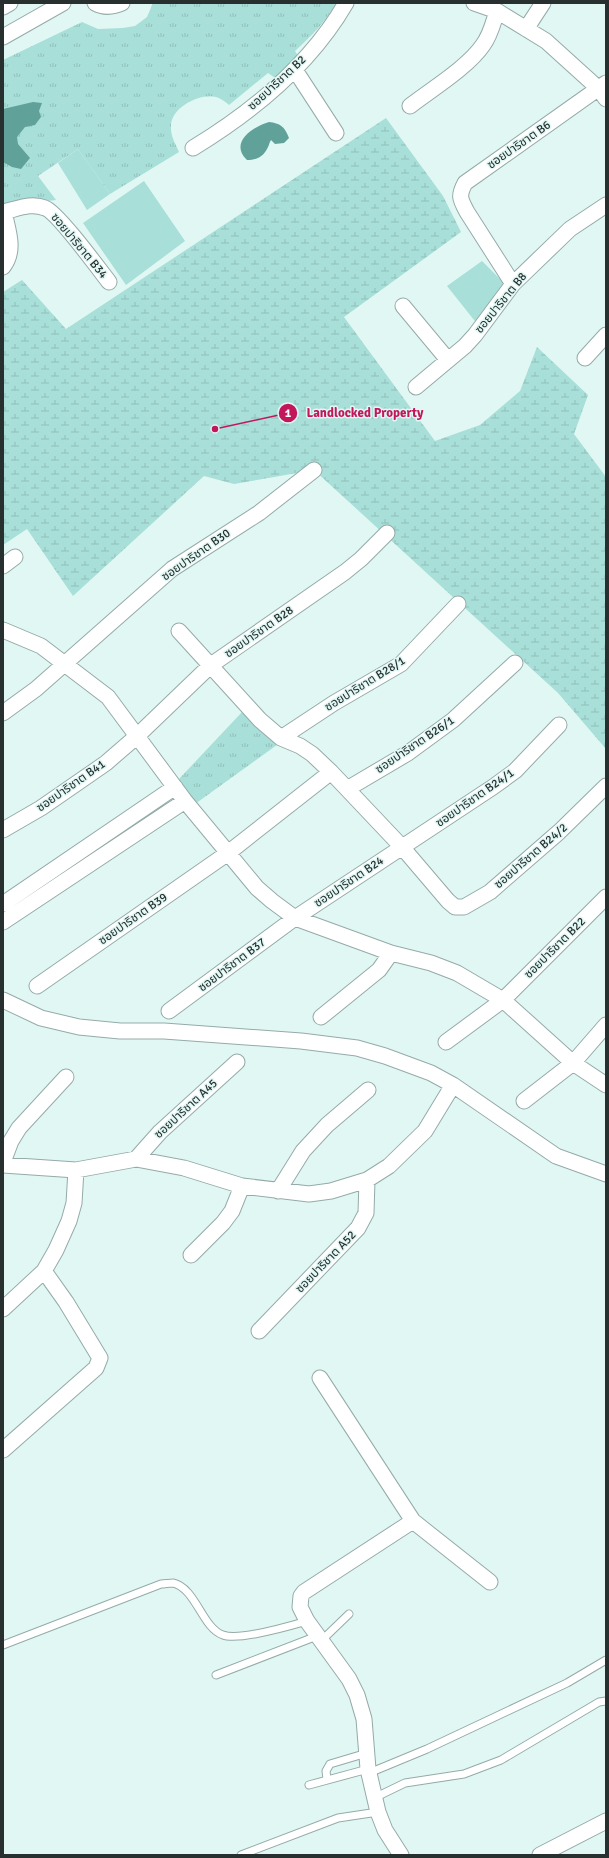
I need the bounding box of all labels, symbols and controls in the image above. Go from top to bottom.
street label: ซอยปาริชาต B2 [245,52,309,114]
street label: ซอยปาริชาต B6 [484,118,554,172]
street label: ซอยปาริชาต B34 [47,210,111,282]
street label: ซอยปาริชาต B8 [472,269,530,337]
callout: Landlocked Property [278,400,432,425]
text: Landlocked Property [306,405,424,421]
text: 1 [285,406,292,421]
street label: ซอยปาริชาต B30 [159,526,233,584]
street label: ซอยปาริชาต B28 [222,603,296,661]
street label: ซอยปาริชาต B28/1 [322,653,408,715]
street label: ซอยปาริชาต B26/1 [373,713,457,777]
street label: ซอยปาริชาต B41 [34,757,108,815]
street label: ซอยปาริชาต B24/1 [433,765,517,831]
street label: ซอยปาริชาต B24/2 [491,820,571,892]
street label: ซอยปาริชาต B24 [311,853,387,911]
street label: ซอยปาริชาต B39 [96,890,170,948]
street label: ซอยปาริชาต B22 [521,914,589,982]
street label: ซอยปาริชาต B37 [195,935,269,995]
street label: ซอยปาริชาต A45 [151,1076,221,1142]
street label: ซอยปาริชาต A52 [293,1228,359,1296]

